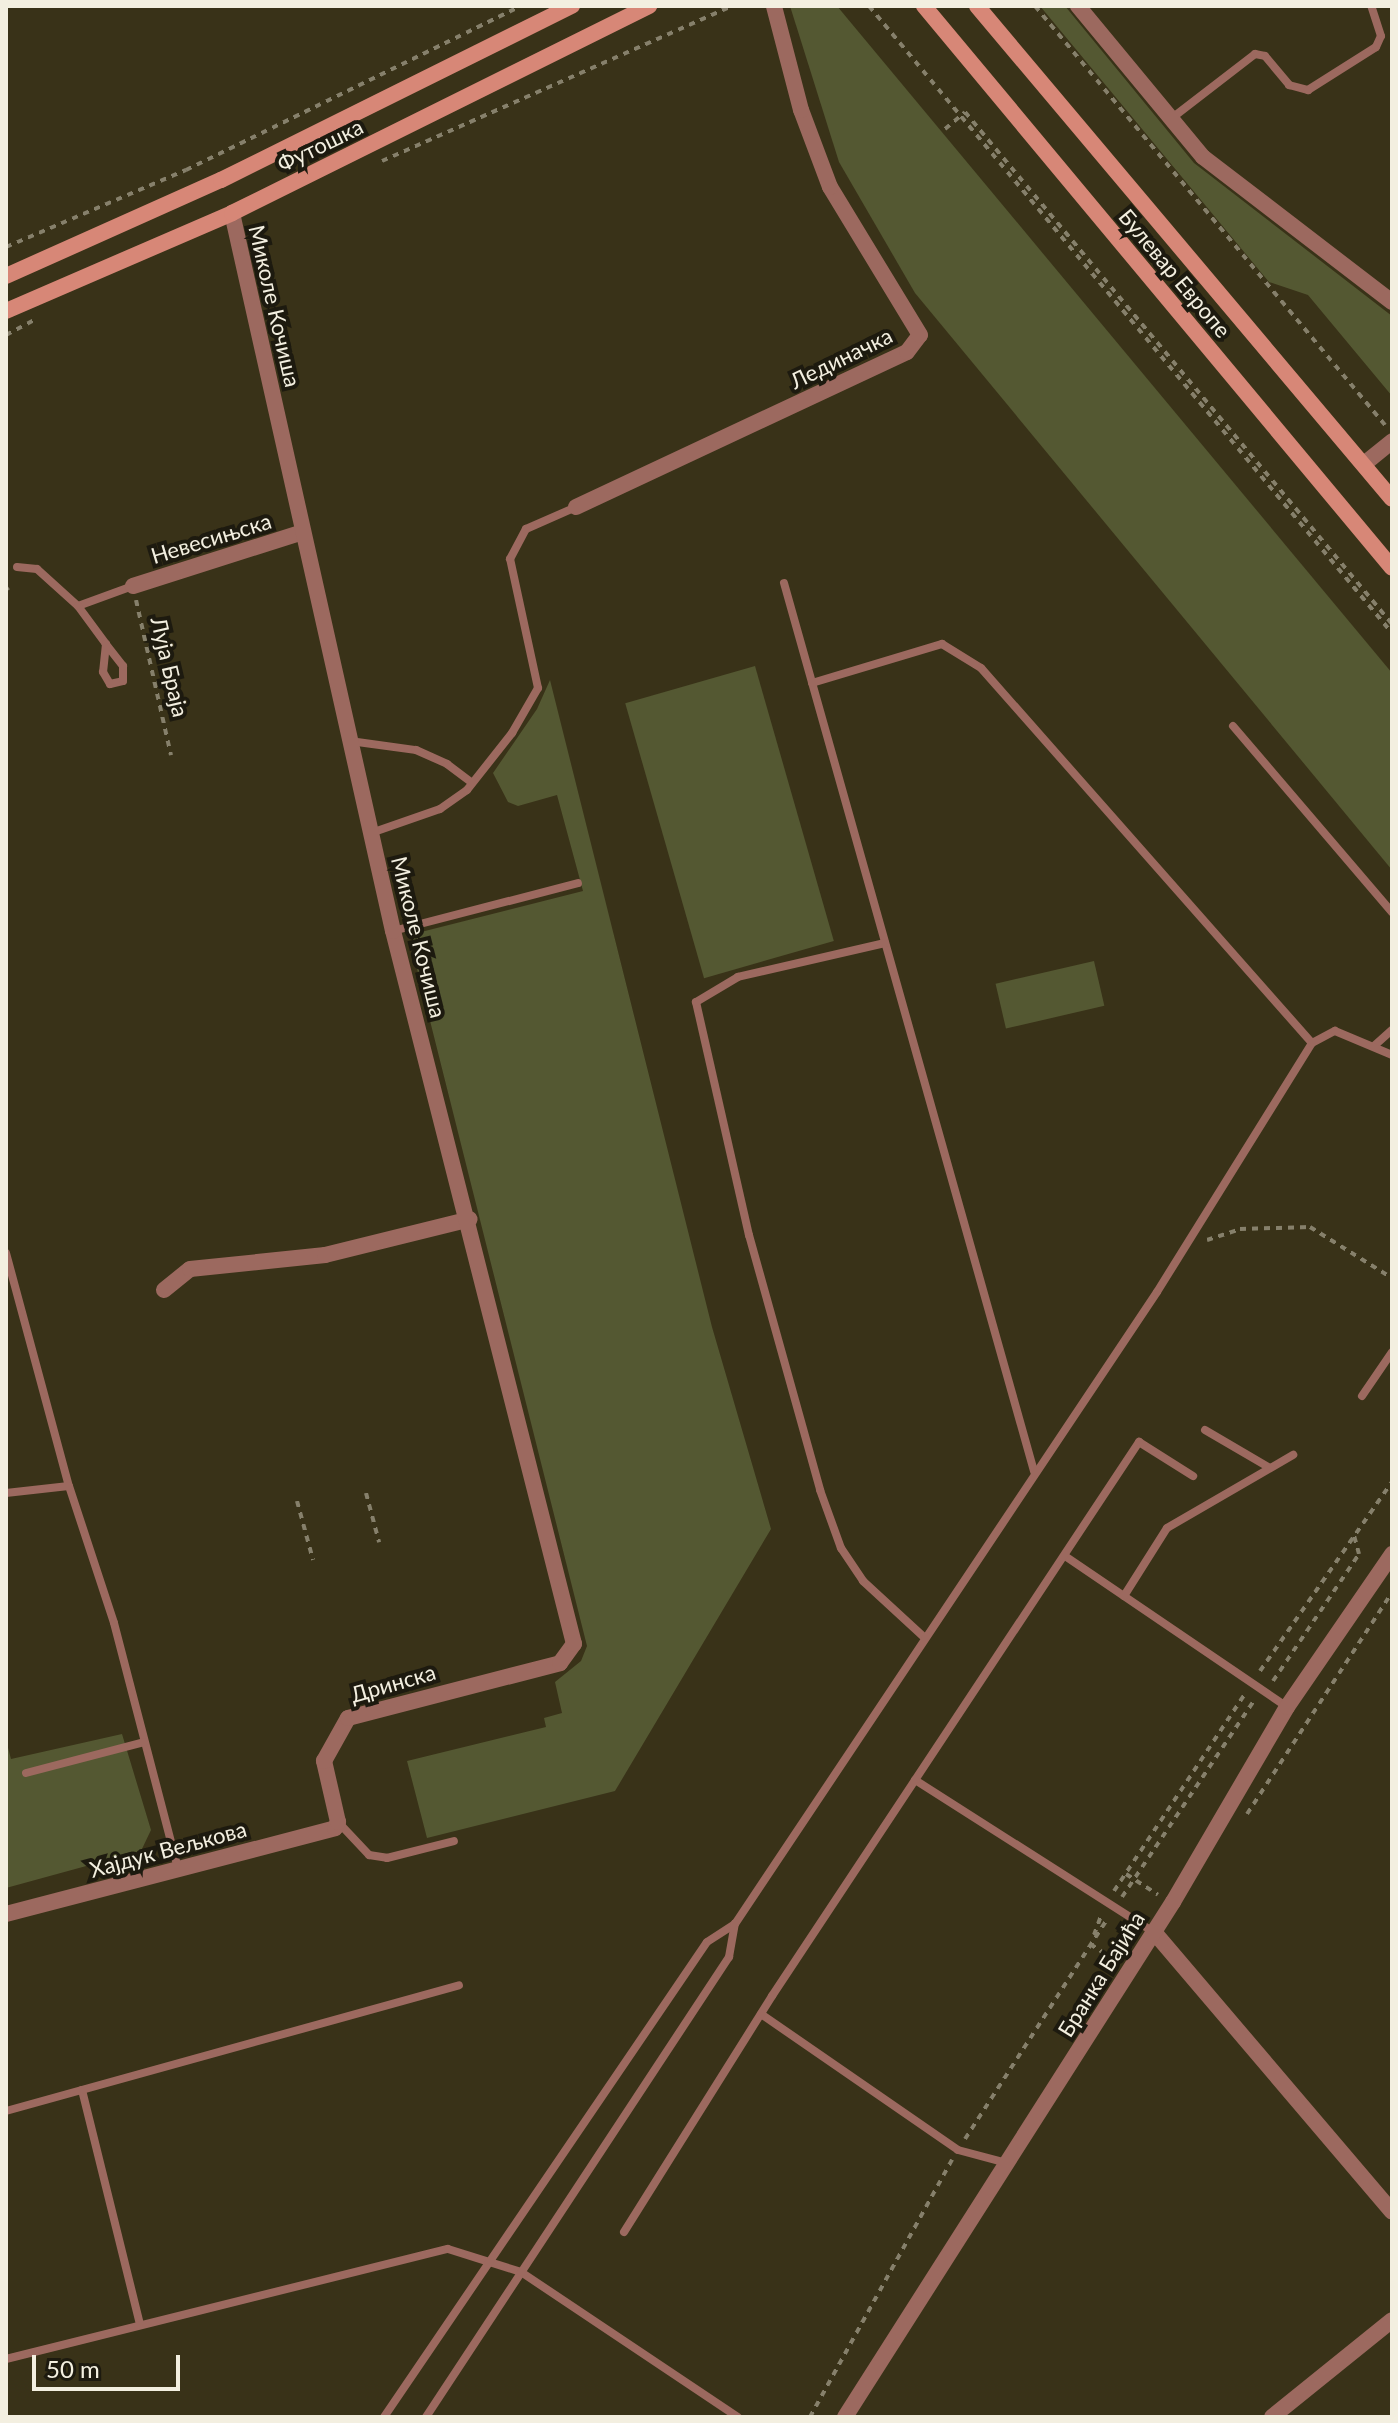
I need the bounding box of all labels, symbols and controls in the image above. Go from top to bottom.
street label: Футошка [273,113,367,177]
street label: Булевар Европе [1114,203,1236,343]
street label: Миколе Кочиша [244,222,306,390]
street label: Лединачка [786,322,896,394]
street label: Невесињска [148,507,274,569]
street label: Луја Браја [146,614,194,720]
street label: Миколе Кочиша [386,854,452,1020]
street label: Дринска [347,1658,439,1708]
street label: Хајдук Вељкова [87,1815,249,1883]
street label: Бранка Бајића [1052,1907,1150,2041]
scale bar [36,2339,184,2389]
text: 50 m [46,2354,100,2383]

